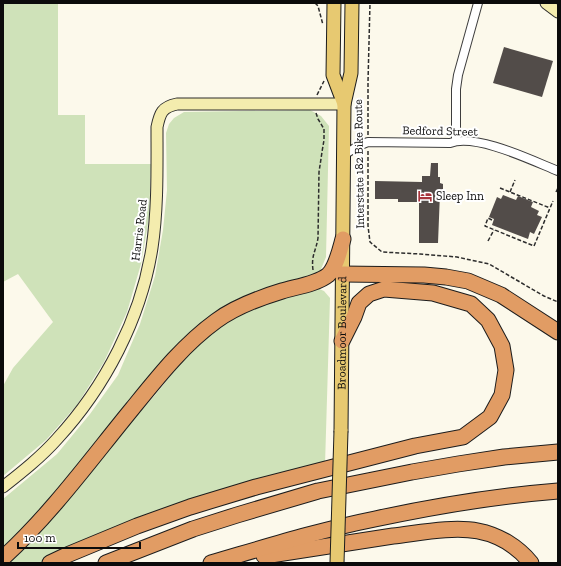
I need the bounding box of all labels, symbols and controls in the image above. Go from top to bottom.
street label: Interstate 182 Bike Route [351,99,367,229]
street label: Bedford Street [402,123,478,139]
hotel icon: Sleep Inn [417,188,433,204]
place label: Sleep Inn [436,189,484,203]
street label: Harris Road [128,198,150,262]
street label: Broadmoor Boulevard [334,276,349,390]
scale bar [18,524,140,550]
text: 100 m [24,531,56,545]

